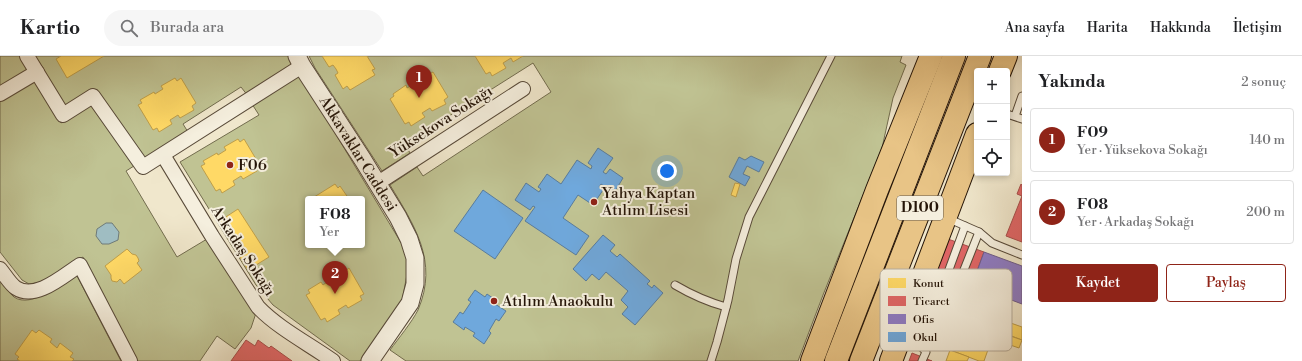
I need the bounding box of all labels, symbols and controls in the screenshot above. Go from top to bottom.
search box [104,10,384,46]
text: Kartio [20,16,80,40]
icon: search [118,17,140,39]
text: Burada ara [150,18,224,37]
text: Ana sayfa [1005,19,1065,37]
text: Harita [1087,19,1128,37]
text: Hakkında [1150,19,1211,37]
text: İletişim [1233,19,1282,37]
pin: 1 [406,65,432,98]
map controls [974,68,1010,176]
button: + [974,68,1010,104]
text: Yakında [1038,71,1105,93]
text: 2 sonuç [1241,74,1286,90]
street label: Yüksekova Sokağı [385,81,496,163]
street label: Akkavaklar Caddesi [314,92,401,215]
button: − [974,104,1010,140]
text: F09 [1077,123,1108,142]
text: 1 [1049,132,1055,148]
text: 140 m [1249,132,1285,148]
button: locate [974,140,1010,176]
text: Yer · Yüksekova Sokağı [1077,142,1208,158]
place label: F06 [238,156,267,175]
marker: F06 [225,160,235,170]
your location [657,161,677,181]
place label: Yahya Kaptan Atılım Lisesi [601,184,695,220]
text: F08 [1077,195,1108,214]
popup [305,196,365,248]
road number: D100 [897,196,943,220]
marker: Yahya Kaptan Atılım Lisesi [589,197,599,207]
street label: Arkadaş Sokağı [206,201,279,300]
text: 2 [1048,204,1056,220]
text: 200 m [1246,204,1285,220]
text: F08 [320,205,351,224]
text: Yer · Arkadaş Sokağı [1077,214,1194,230]
text: Yer [320,224,339,240]
pin: 2 [322,261,348,294]
button: Kaydet [1038,264,1158,302]
button: Paylaş [1166,264,1286,302]
legend [880,269,1012,351]
text: Konut [913,277,944,291]
place label: Atılım Anaokulu [501,292,614,311]
text: Ticaret [913,295,950,309]
marker: Atılım Anaokulu [489,296,499,306]
text: Ofis [913,313,934,327]
text: Okul [913,331,938,345]

